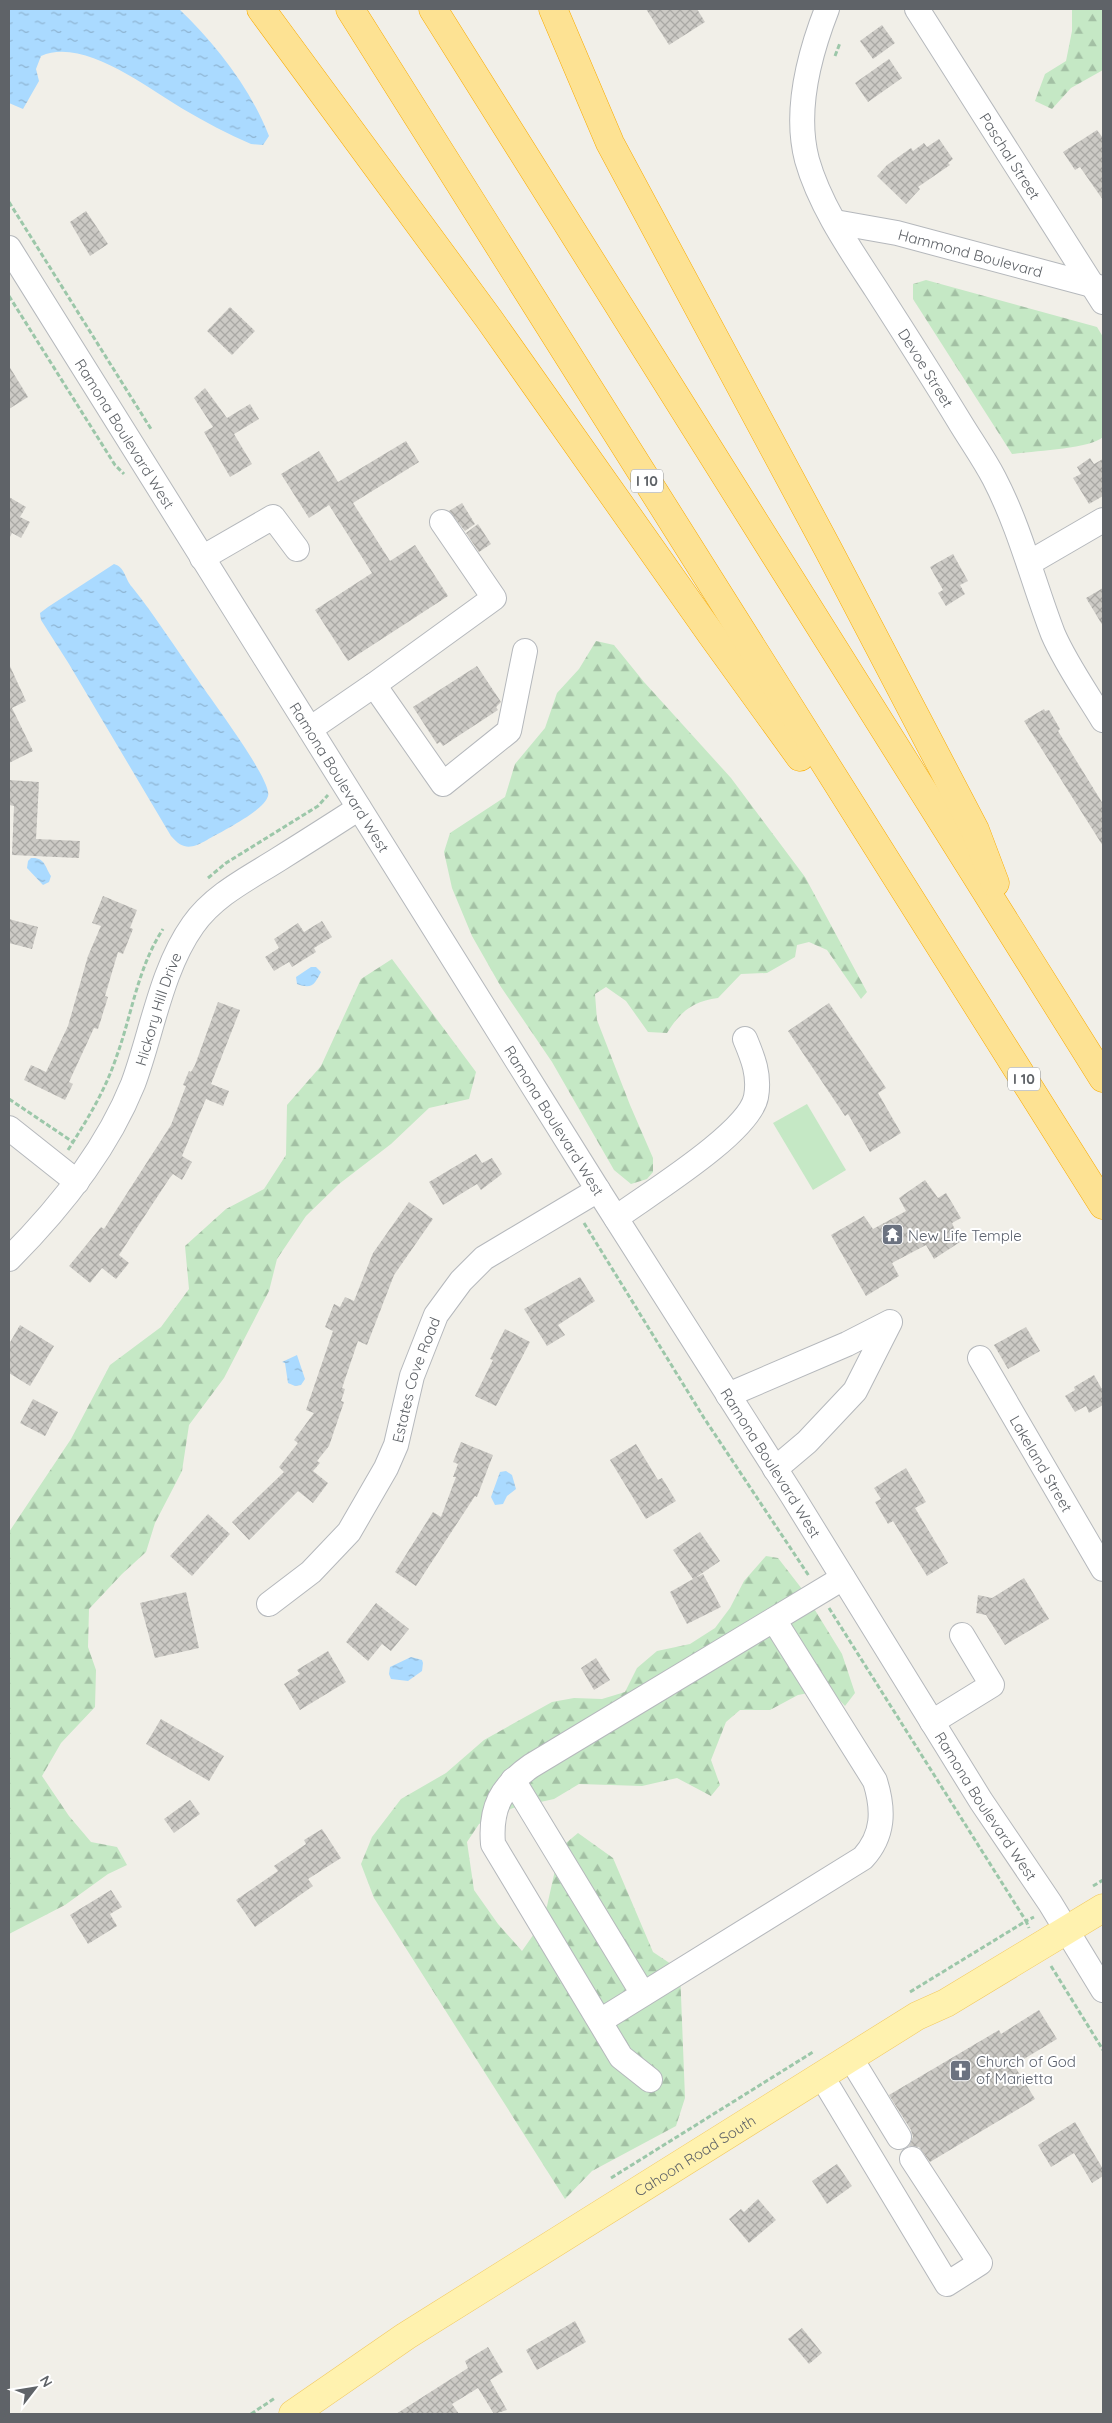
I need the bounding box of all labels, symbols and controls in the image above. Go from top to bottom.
street label: Paschal Street [976,109,1045,203]
street label: Hammond Boulevard [896,224,1045,281]
street label: Devoe Street [894,325,958,411]
street label: Ramona Boulevard West [71,355,179,512]
road number: I 10 [631,470,663,492]
street label: Ramona Boulevard West [286,699,394,856]
street label: Hickory Hill Drive [130,949,185,1068]
street label: Ramona Boulevard West [500,1042,609,1199]
road number: I 10 [1008,1068,1040,1090]
temple icon: New Life Temple [880,1223,904,1247]
place label: New Life Temple [908,1226,1022,1245]
street label: Estates Cove Road [387,1314,444,1445]
street label: Ramona Boulevard West [717,1384,825,1541]
street label: Lakeland Street [1006,1412,1077,1515]
street label: Ramona Boulevard West [931,1728,1041,1884]
place label: Church of God of Marietta [976,2052,1076,2088]
church icon: Church of God of Marietta [948,2058,972,2082]
street label: Cahoon Road South [631,2110,759,2200]
north arrow [10,2363,60,2413]
text: N [36,2372,57,2390]

